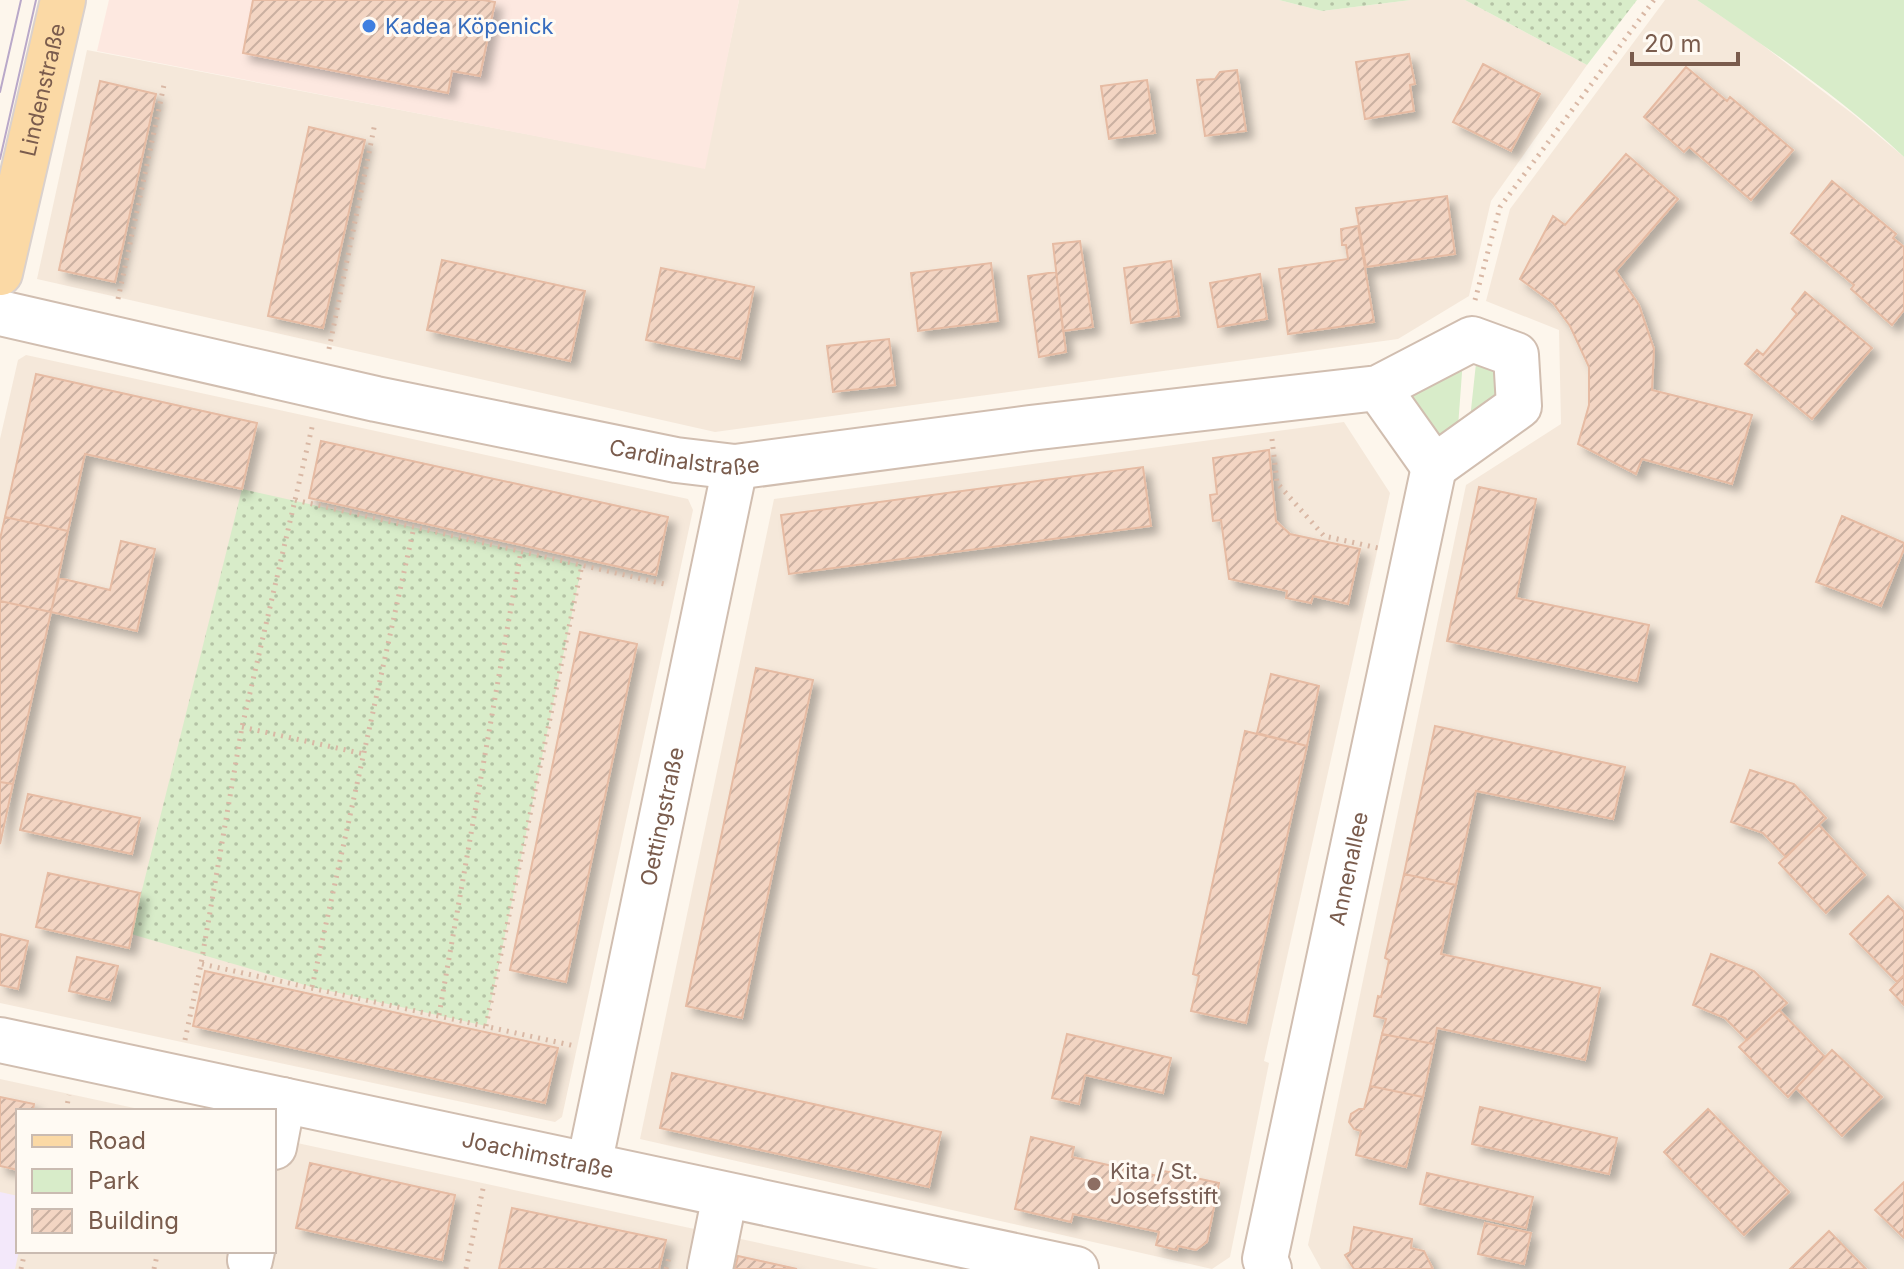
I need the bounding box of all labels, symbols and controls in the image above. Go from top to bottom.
place label: Kadea Köpenick [385,13,554,39]
scale bar [1632,16,1738,66]
marker: Kadea Köpenick [360,17,378,35]
street label: Lindenstraße [14,21,70,159]
text: 20 m [1644,29,1702,58]
street label: Cardinalstraße [607,434,761,480]
street label: Oettingstraße [635,745,689,888]
street label: Annenallee [1324,809,1373,928]
legend [16,1109,276,1253]
text: Road [88,1126,146,1155]
street label: Joachimstraße [460,1126,616,1183]
place label: Kita / St. Josefsstift [1110,1158,1218,1209]
text: Park [88,1166,139,1195]
marker: Kita / St. Josefsstift [1085,1175,1103,1193]
text: Building [88,1206,179,1235]

